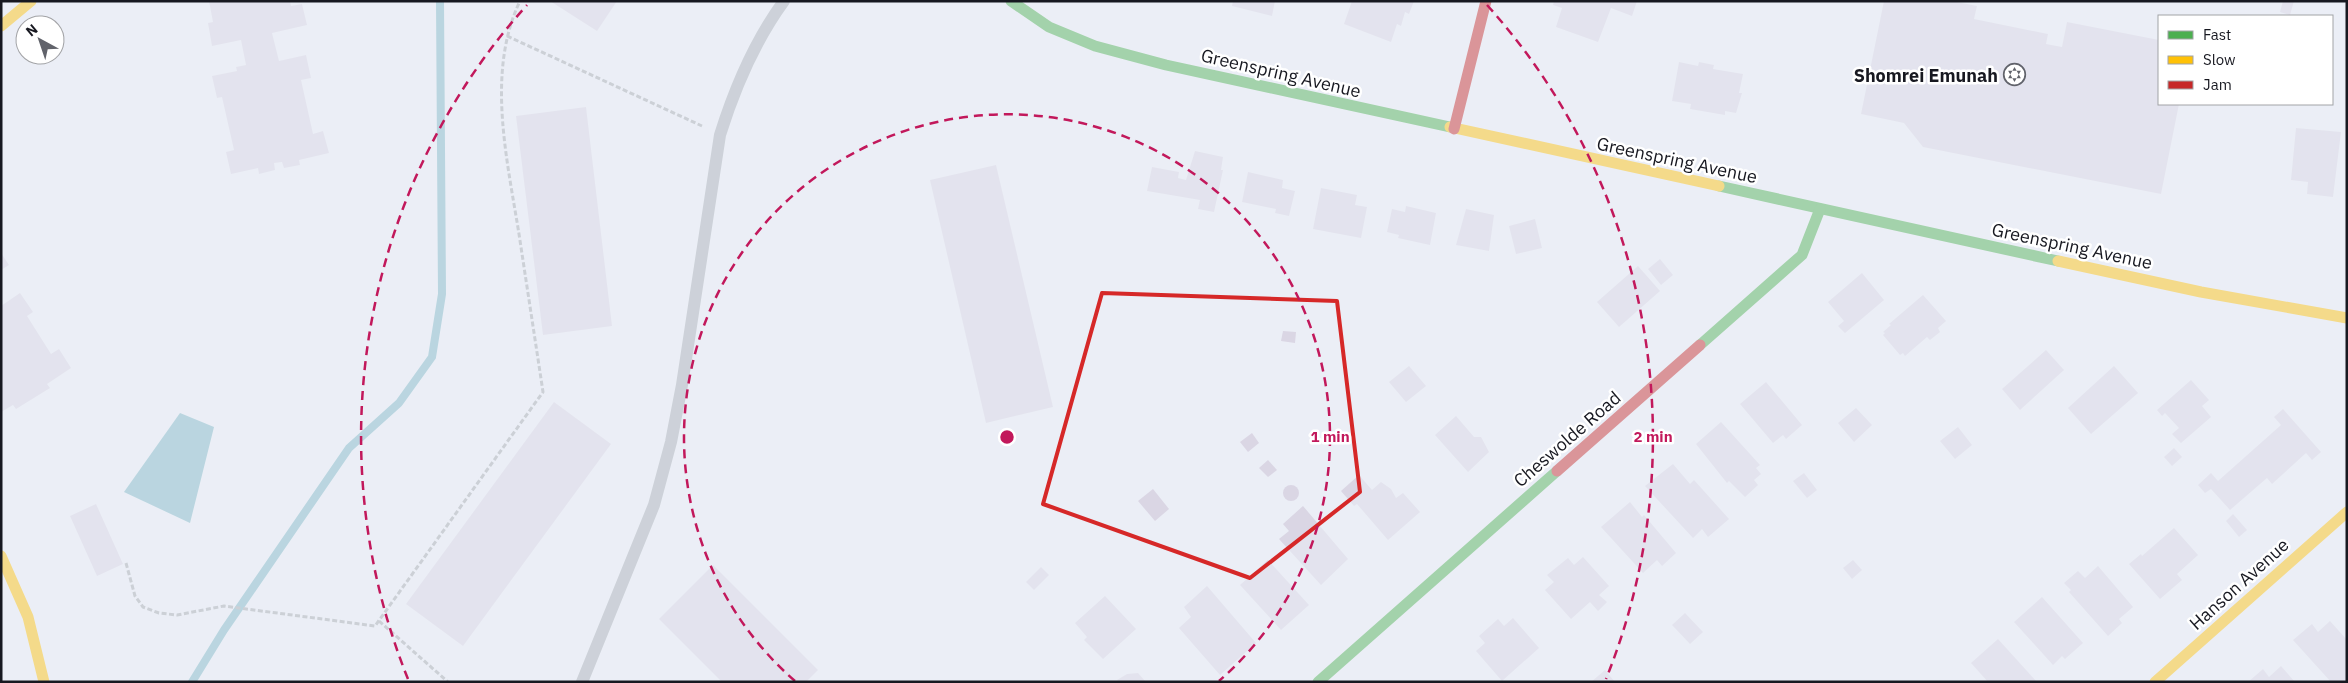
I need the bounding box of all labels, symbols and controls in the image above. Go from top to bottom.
north arrow [15,15,65,65]
legend [2158,15,2333,105]
text: N [22,20,41,40]
text: Fast [2203,25,2231,44]
street label: Greenspring Avenue [1199,43,1363,103]
text: Slow [2203,50,2236,69]
synagogue icon: Shomrei Emunah [2002,63,2026,87]
place label: Shomrei Emunah [1854,64,1998,87]
text: Jam [2203,75,2232,94]
street label: Greenspring Avenue [1595,132,1759,188]
street label: Greenspring Avenue [1990,218,2154,274]
street label: Cheswolde Road [1509,386,1625,492]
text: 1 min [1310,427,1350,446]
text: 2 min [1633,427,1673,446]
centre of rings [998,428,1016,446]
street label: Hanson Avenue [2184,533,2294,635]

